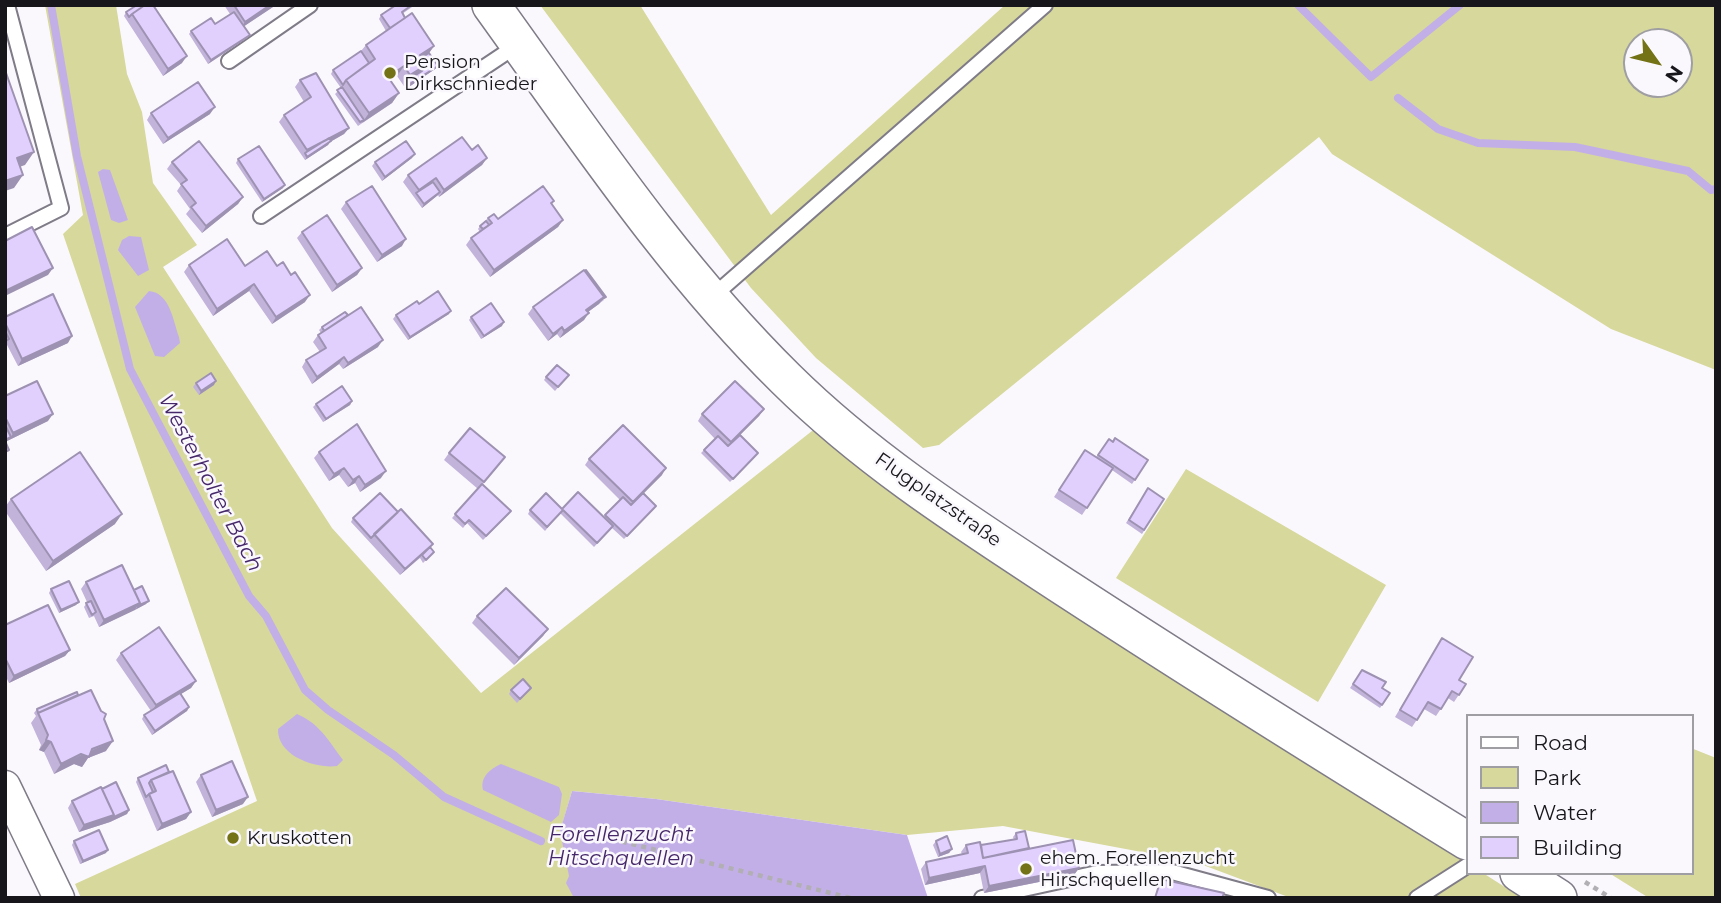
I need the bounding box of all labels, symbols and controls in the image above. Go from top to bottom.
north arrow [1623,28,1693,98]
place label: Pension Dirkschnieder [404,51,537,95]
text: N [1660,61,1688,87]
marker: Pension Dirkschnieder [382,65,398,81]
water label: Westerholter Bach [153,390,267,576]
street label: Flugplatzstraße [871,448,1005,552]
legend [1466,714,1693,875]
text: Road [1533,730,1588,755]
text: Park [1533,765,1581,790]
text: Water [1533,800,1597,825]
water label: Forellenzucht Hitschquellen [548,822,694,872]
place label: Kruskotten [247,827,352,849]
marker: Kruskotten [225,830,241,846]
text: Building [1533,835,1623,860]
place label: ehem. Forellenzucht Hirschquellen [1040,847,1236,891]
marker: ehem. Forellenzucht Hirschquellen [1018,861,1034,877]

